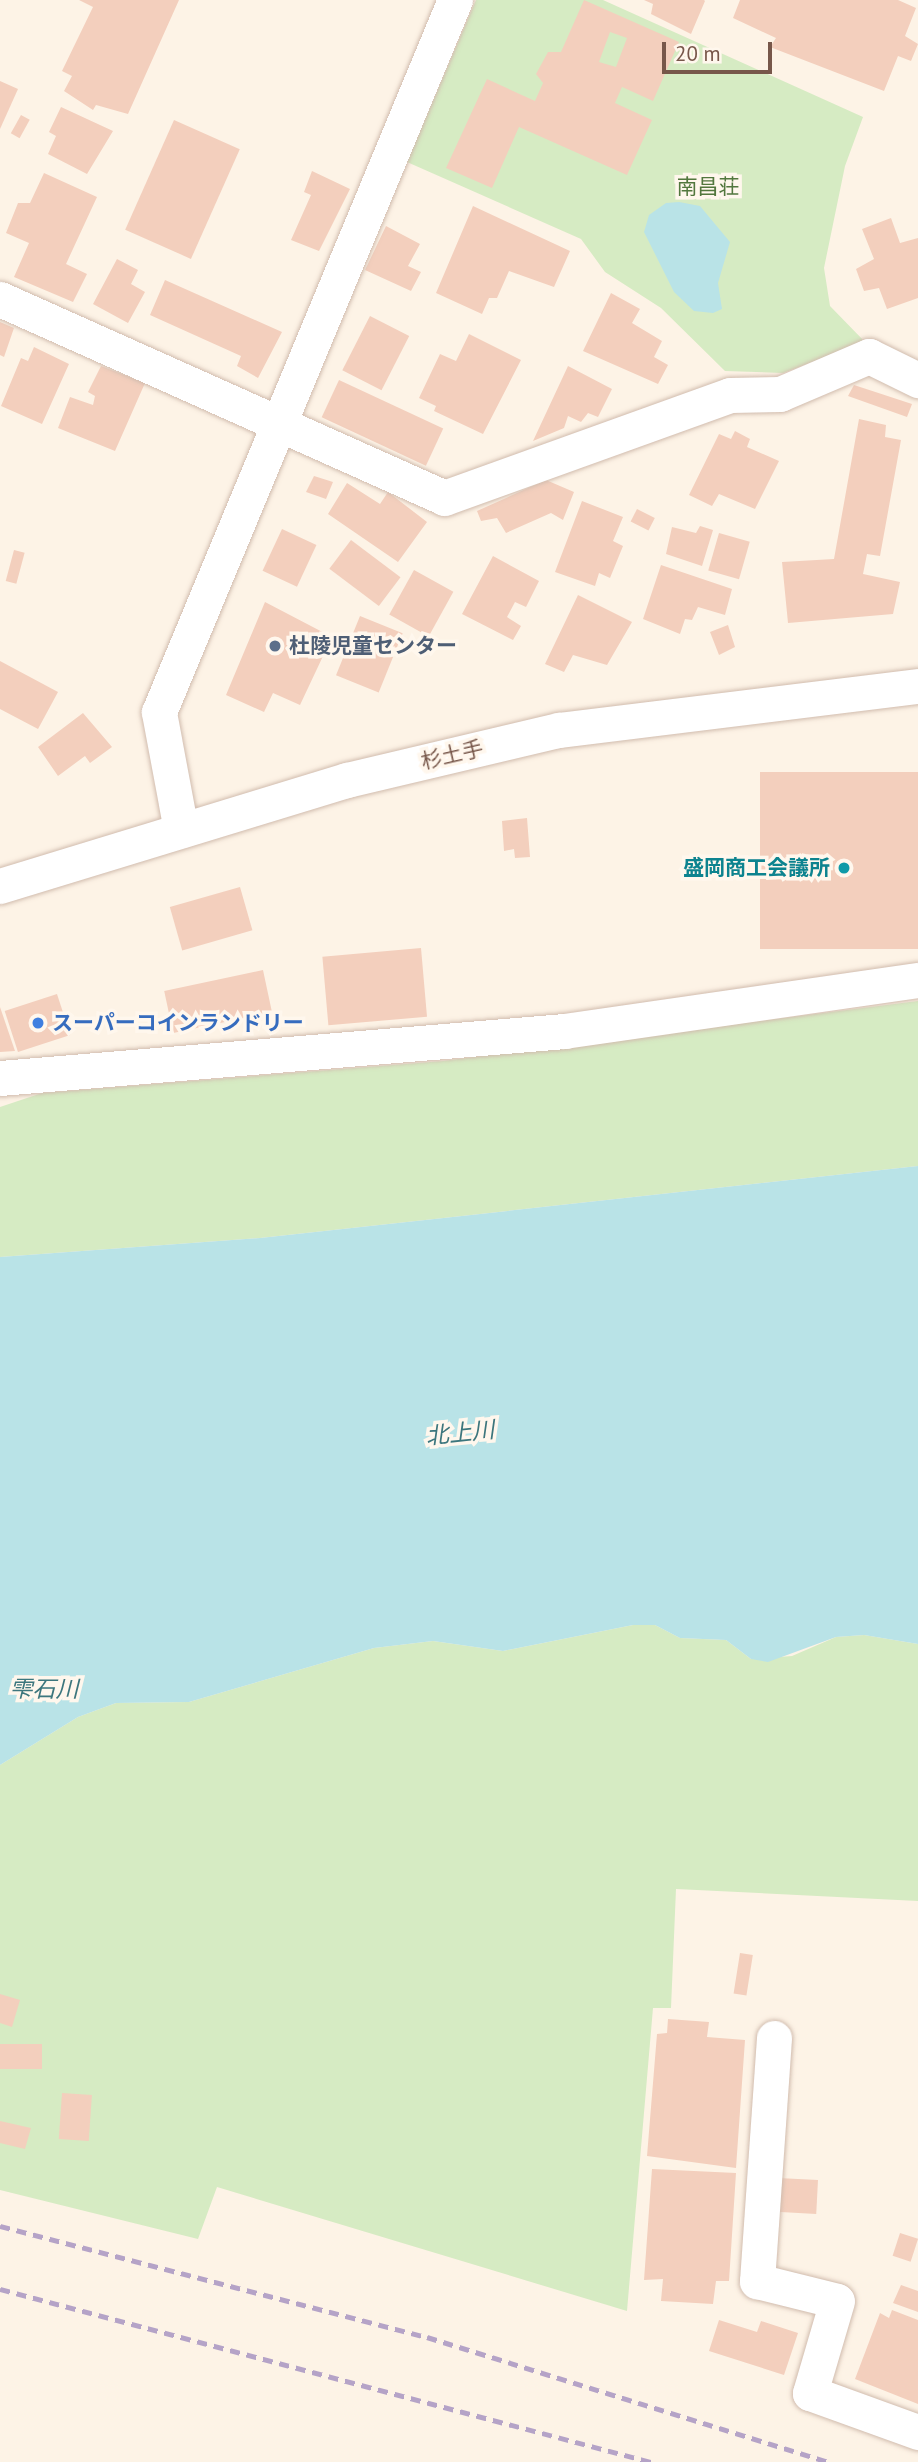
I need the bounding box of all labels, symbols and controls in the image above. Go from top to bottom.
scale bar [666,28,776,72]
text: 20 m [675,40,721,67]
park label: 南昌荘 [677,174,739,200]
place label: 杜陵児童センター [289,633,457,659]
marker: 杜陵児童センター [267,638,283,654]
street label: 杉土手 [418,736,486,774]
place label: 盛岡商工会議所 [683,855,830,881]
marker: 盛岡商工会議所 [836,860,852,876]
place label: スーパーコインランドリー [52,1010,304,1036]
marker: スーパーコインランドリー [30,1015,46,1031]
water label: 北上川 [424,1416,496,1450]
water label: 雫石川 [10,1675,78,1703]

